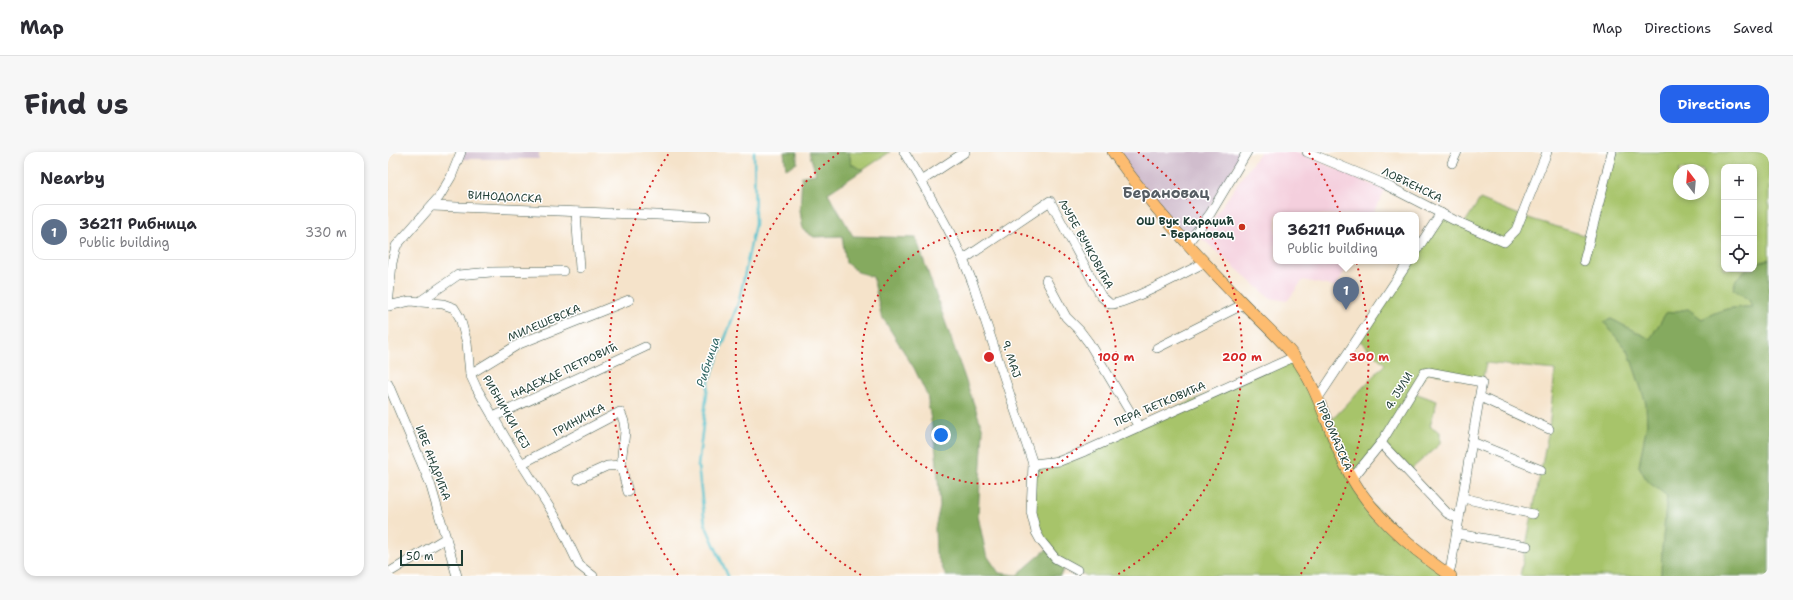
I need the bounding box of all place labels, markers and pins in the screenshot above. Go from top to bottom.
place label: ОШ Вук Караџић - Берановац [1136,214,1235,242]
marker: ОШ Вук Караџић - Берановац [1237,222,1247,232]
pin: 1 [1333,277,1359,310]
centre of rings [982,350,996,364]

